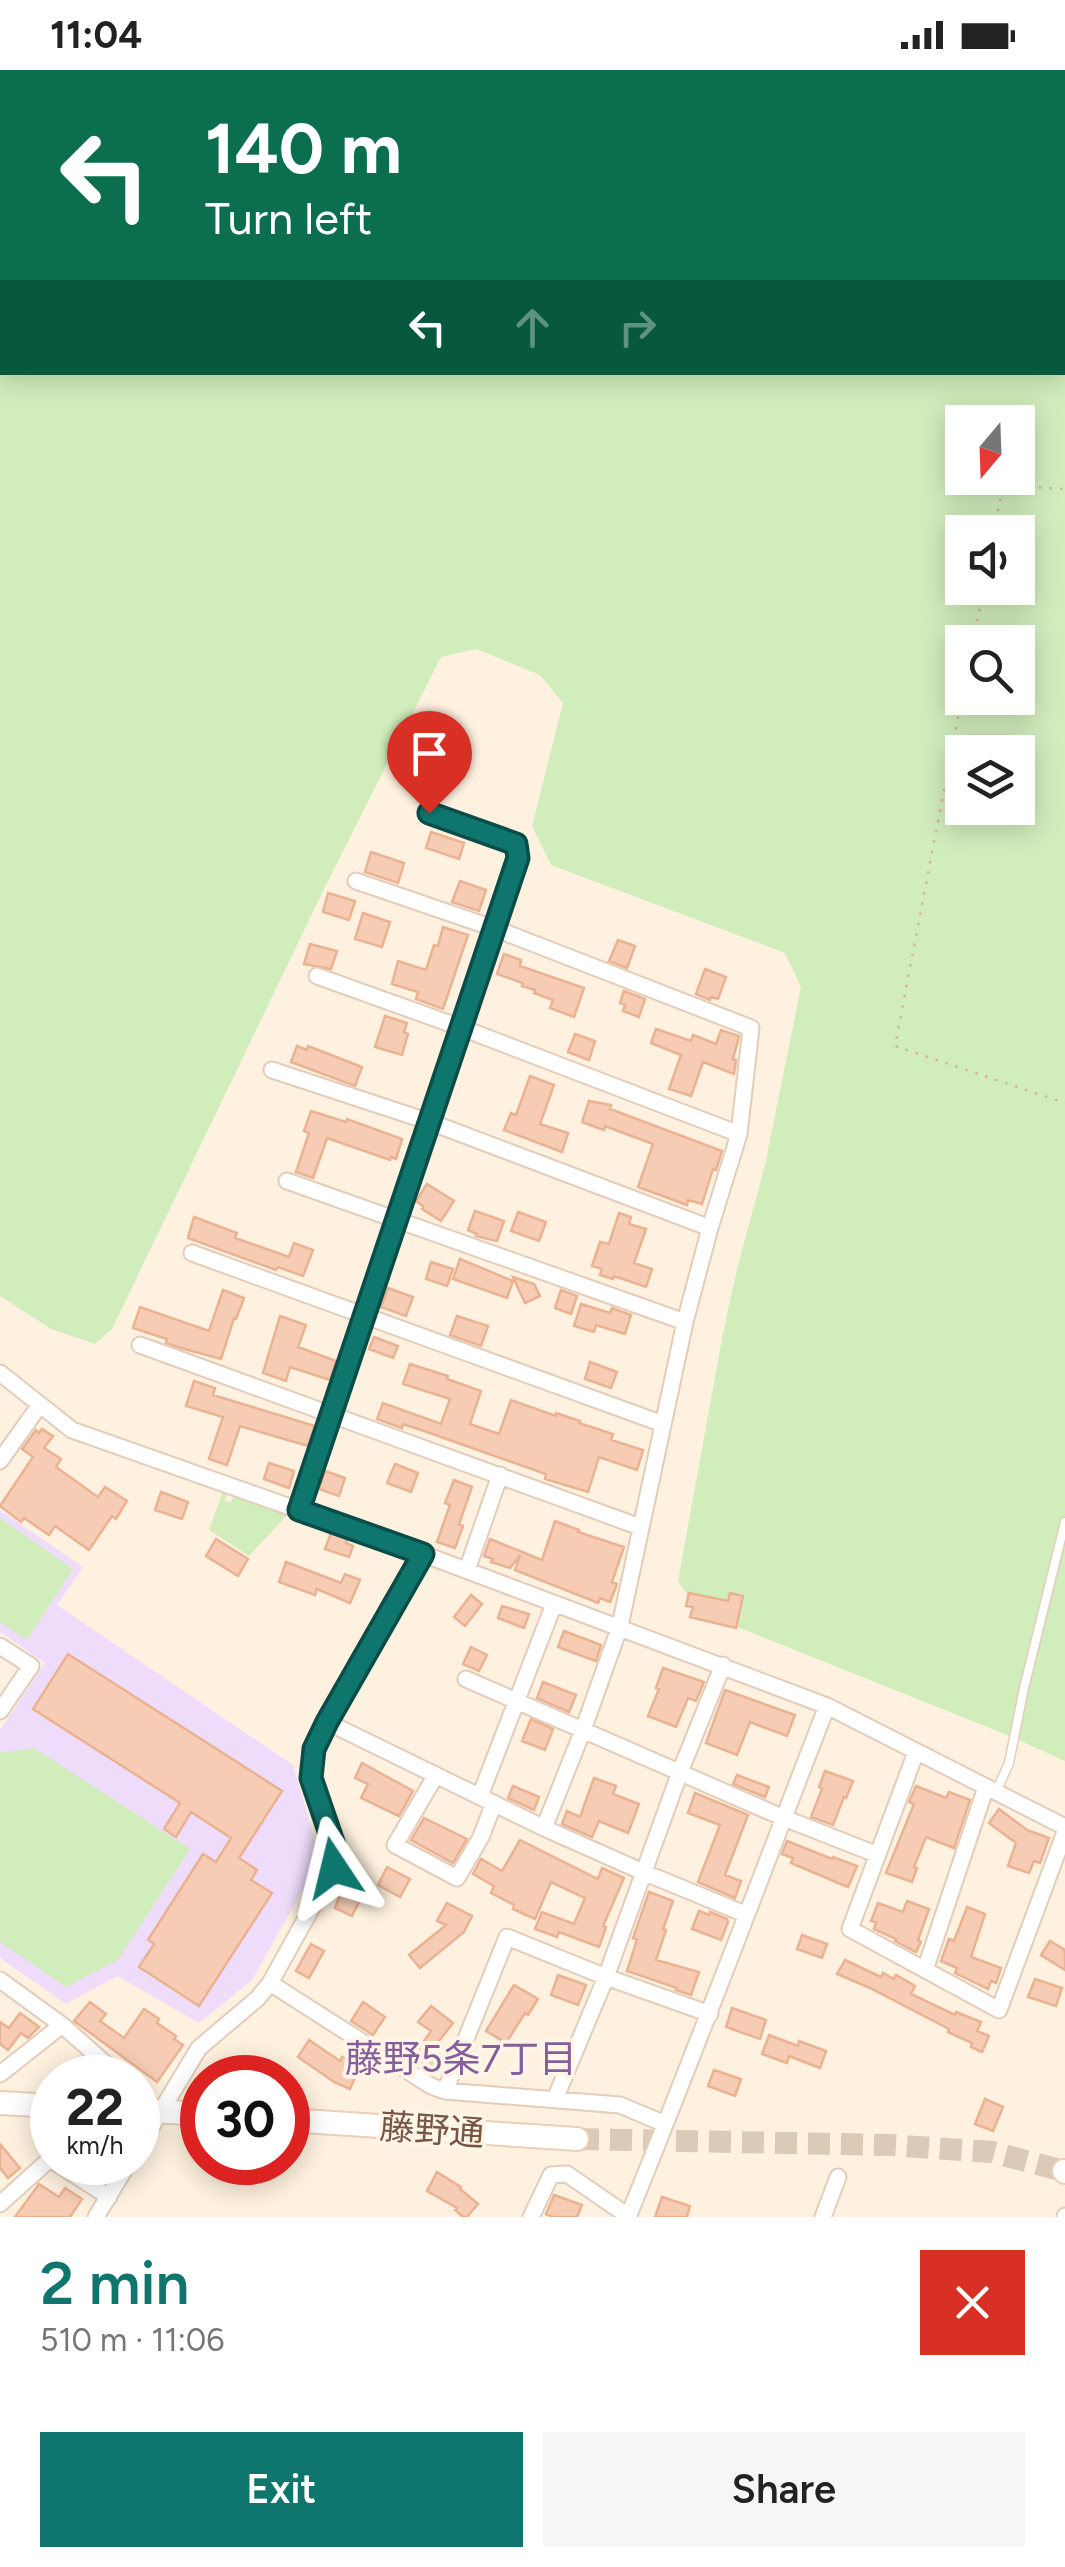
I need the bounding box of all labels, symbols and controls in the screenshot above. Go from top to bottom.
text: 11:04 [50,12,142,58]
text: 140 m [205,106,402,191]
icon: left [40,110,170,240]
text: Turn left [205,191,372,245]
icon: left [400,300,455,355]
icon: ahead [505,300,560,355]
icon: right [610,300,665,355]
north arrow [945,405,1035,495]
map controls [945,405,1035,825]
button: sound [945,515,1035,605]
button: search [945,625,1035,715]
pin [387,711,472,814]
icon: arrive [402,726,457,781]
button: layers [945,735,1035,825]
position arrow [282,1816,386,1920]
district label: 藤野5条7丁目 [345,2036,577,2082]
speed limit sign: 30 [180,2055,310,2185]
text: 22 [66,2077,124,2138]
street label: 藤野通 [378,2105,486,2155]
text: km/h [66,2130,124,2160]
text: 2 min [40,2247,189,2319]
button: close [920,2250,1025,2355]
text: 510 m · 11:06 [40,2321,224,2359]
button: Exit [40,2432,523,2547]
button: Share [543,2432,1025,2547]

